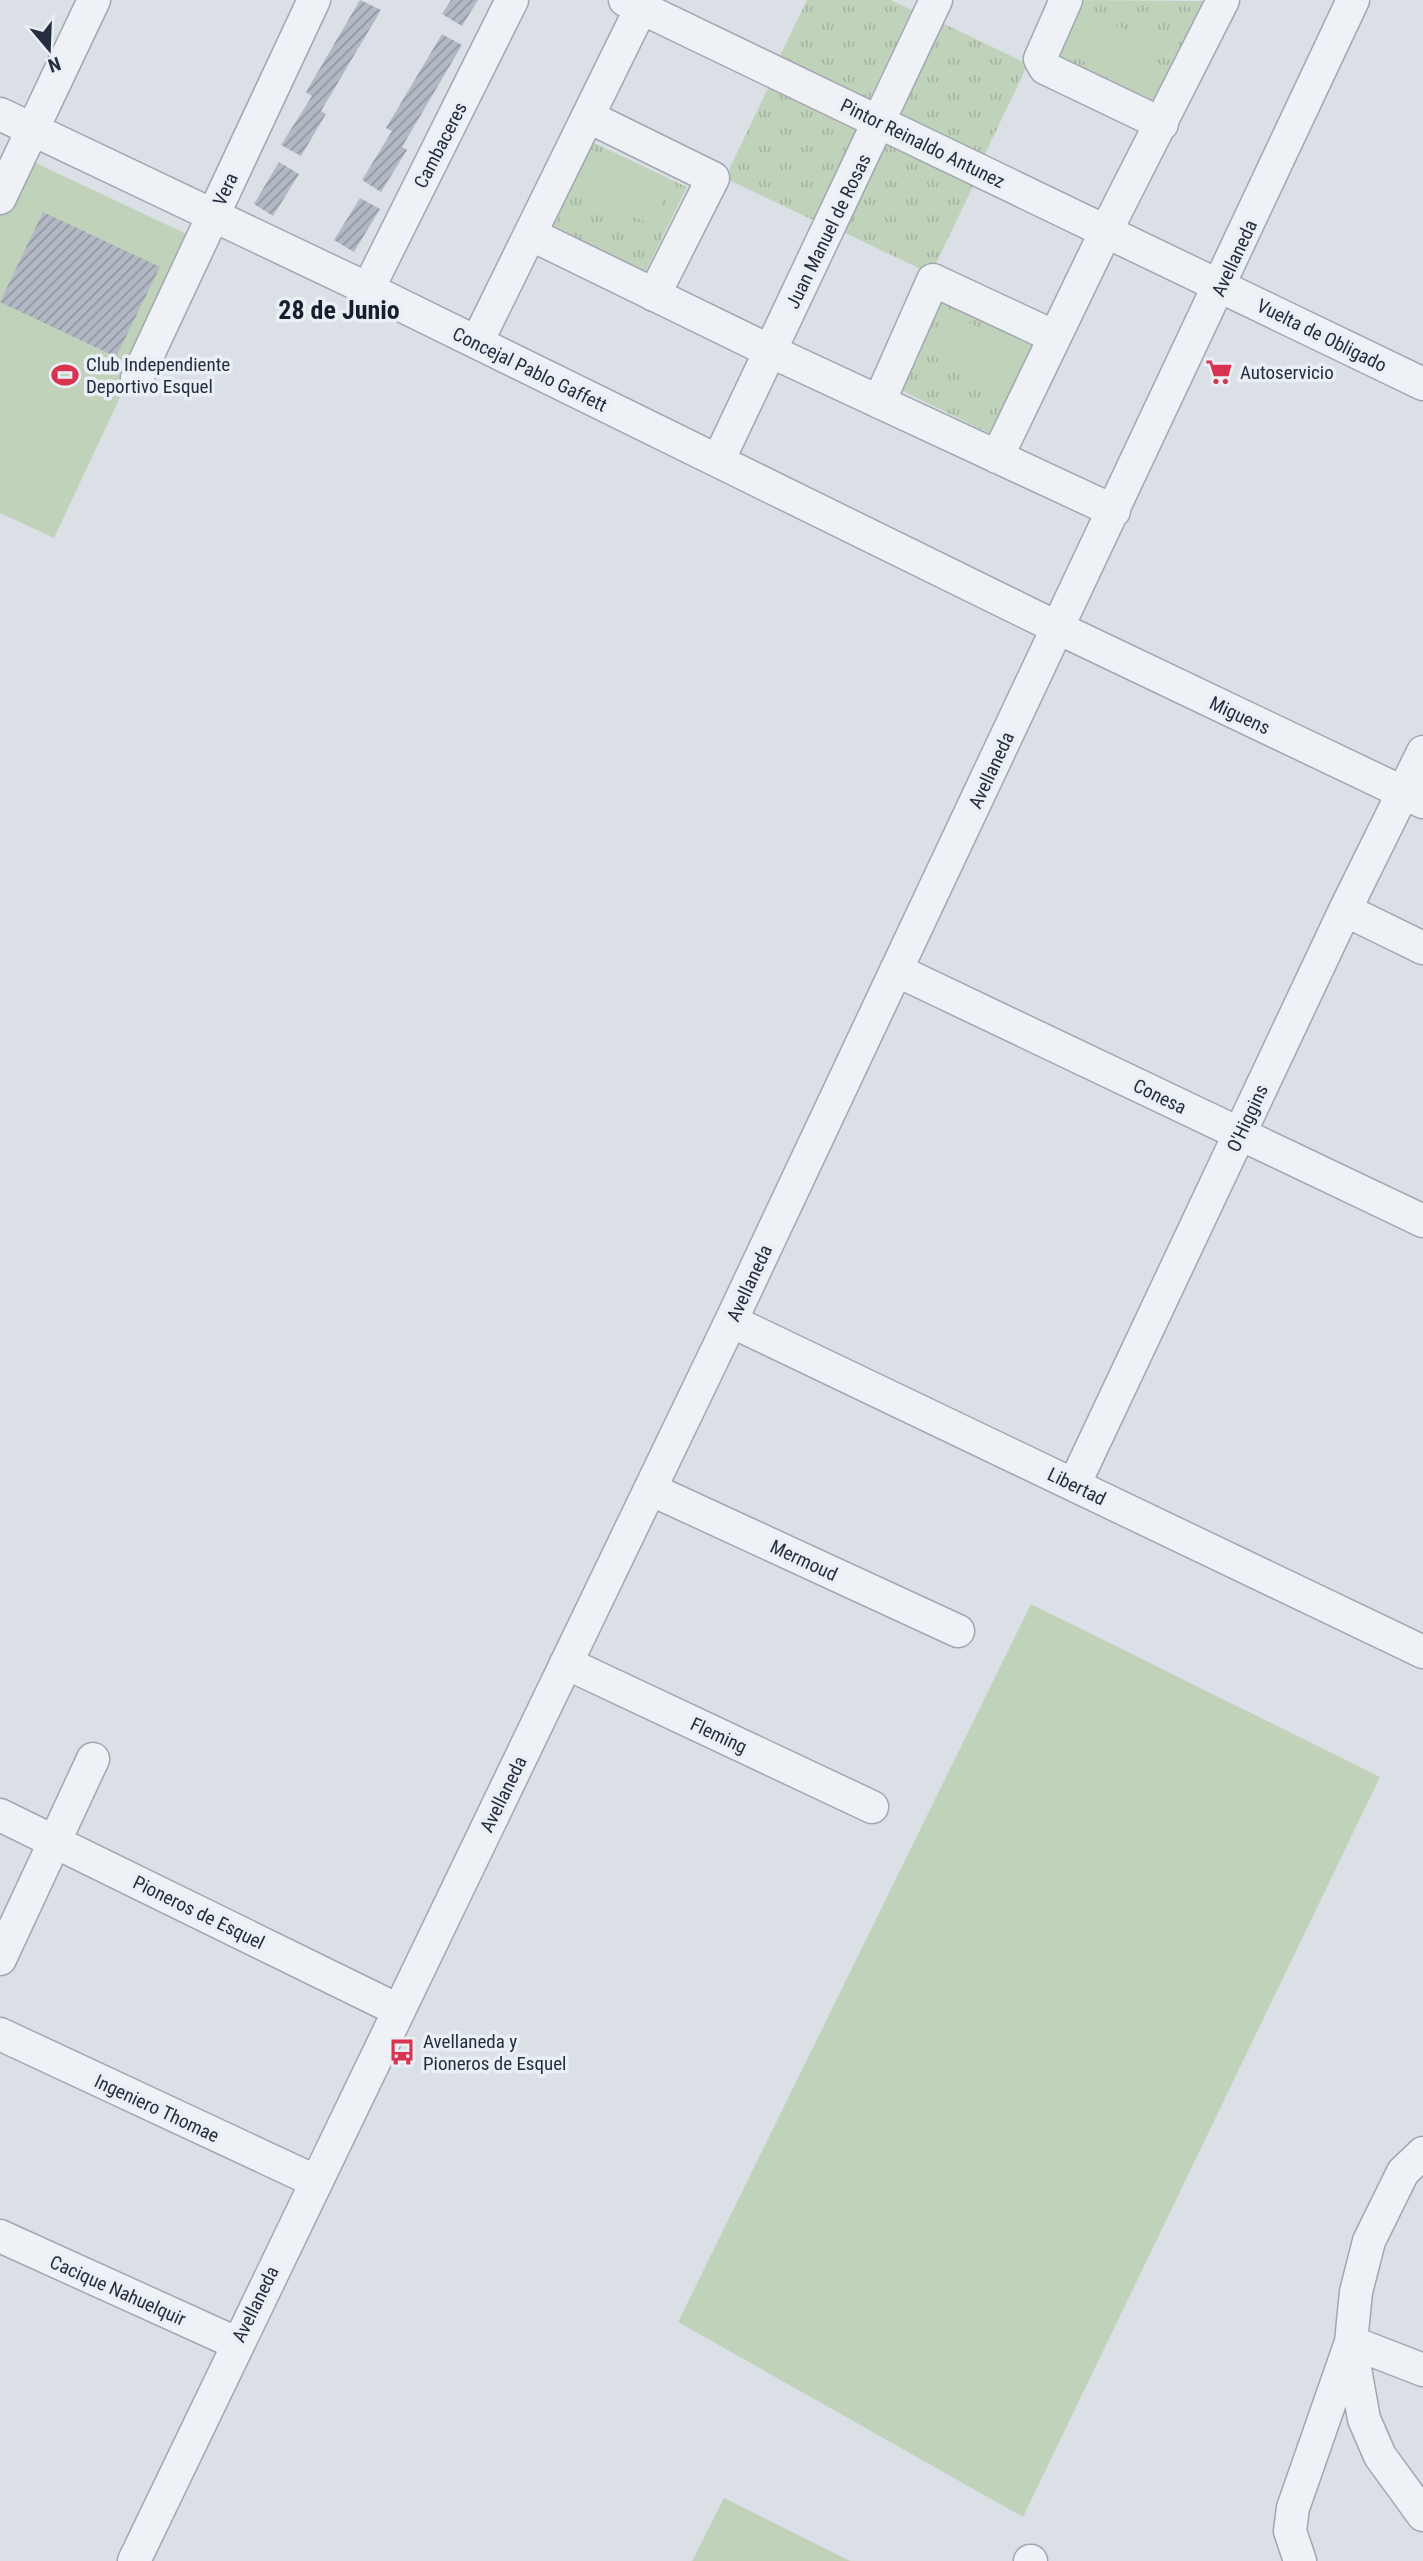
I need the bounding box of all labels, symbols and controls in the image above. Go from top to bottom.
north arrow [14,14,84,84]
text: N [45,52,64,77]
street label: Pintor Reinaldo Antunez [837,94,1009,193]
street label: Cambaceres [409,98,472,192]
street label: Juan Manuel de Rosas [781,150,876,312]
street label: Vera [208,169,243,209]
street label: Avellaneda [1207,216,1262,300]
street label: Vuelta de Obligado [1253,294,1390,377]
district label: 28 de Junio [278,295,400,325]
street label: Concejal Pablo Gaffett [449,322,611,417]
place label: Club Independiente Deportivo Esquel [86,353,230,398]
supermarket icon: Autoservicio [1204,357,1234,387]
sports icon: Club Independiente Deportivo Esquel [50,360,80,390]
place label: Autoservicio [1240,361,1334,384]
street label: Miguens [1206,691,1274,739]
street label: Avellaneda [964,728,1019,812]
street label: Conesa [1129,1074,1190,1119]
street label: O'Higgins [1222,1081,1273,1156]
street label: Avellaneda [722,1241,777,1325]
street label: Libertad [1044,1463,1110,1510]
street label: Mermoud [767,1535,841,1586]
street label: Fleming [687,1712,751,1758]
street label: Avellaneda [475,1752,532,1836]
street label: Pioneros de Esquel [129,1871,268,1954]
place label: Avellaneda y Pioneros de Esquel [423,2030,566,2075]
bus stop icon: Avellaneda y Pioneros de Esquel [387,2037,417,2067]
street label: Ingeniero Thomae [91,2070,223,2147]
street label: Cacique Nahuelquir [46,2250,189,2331]
street label: Avellaneda [227,2262,284,2346]

